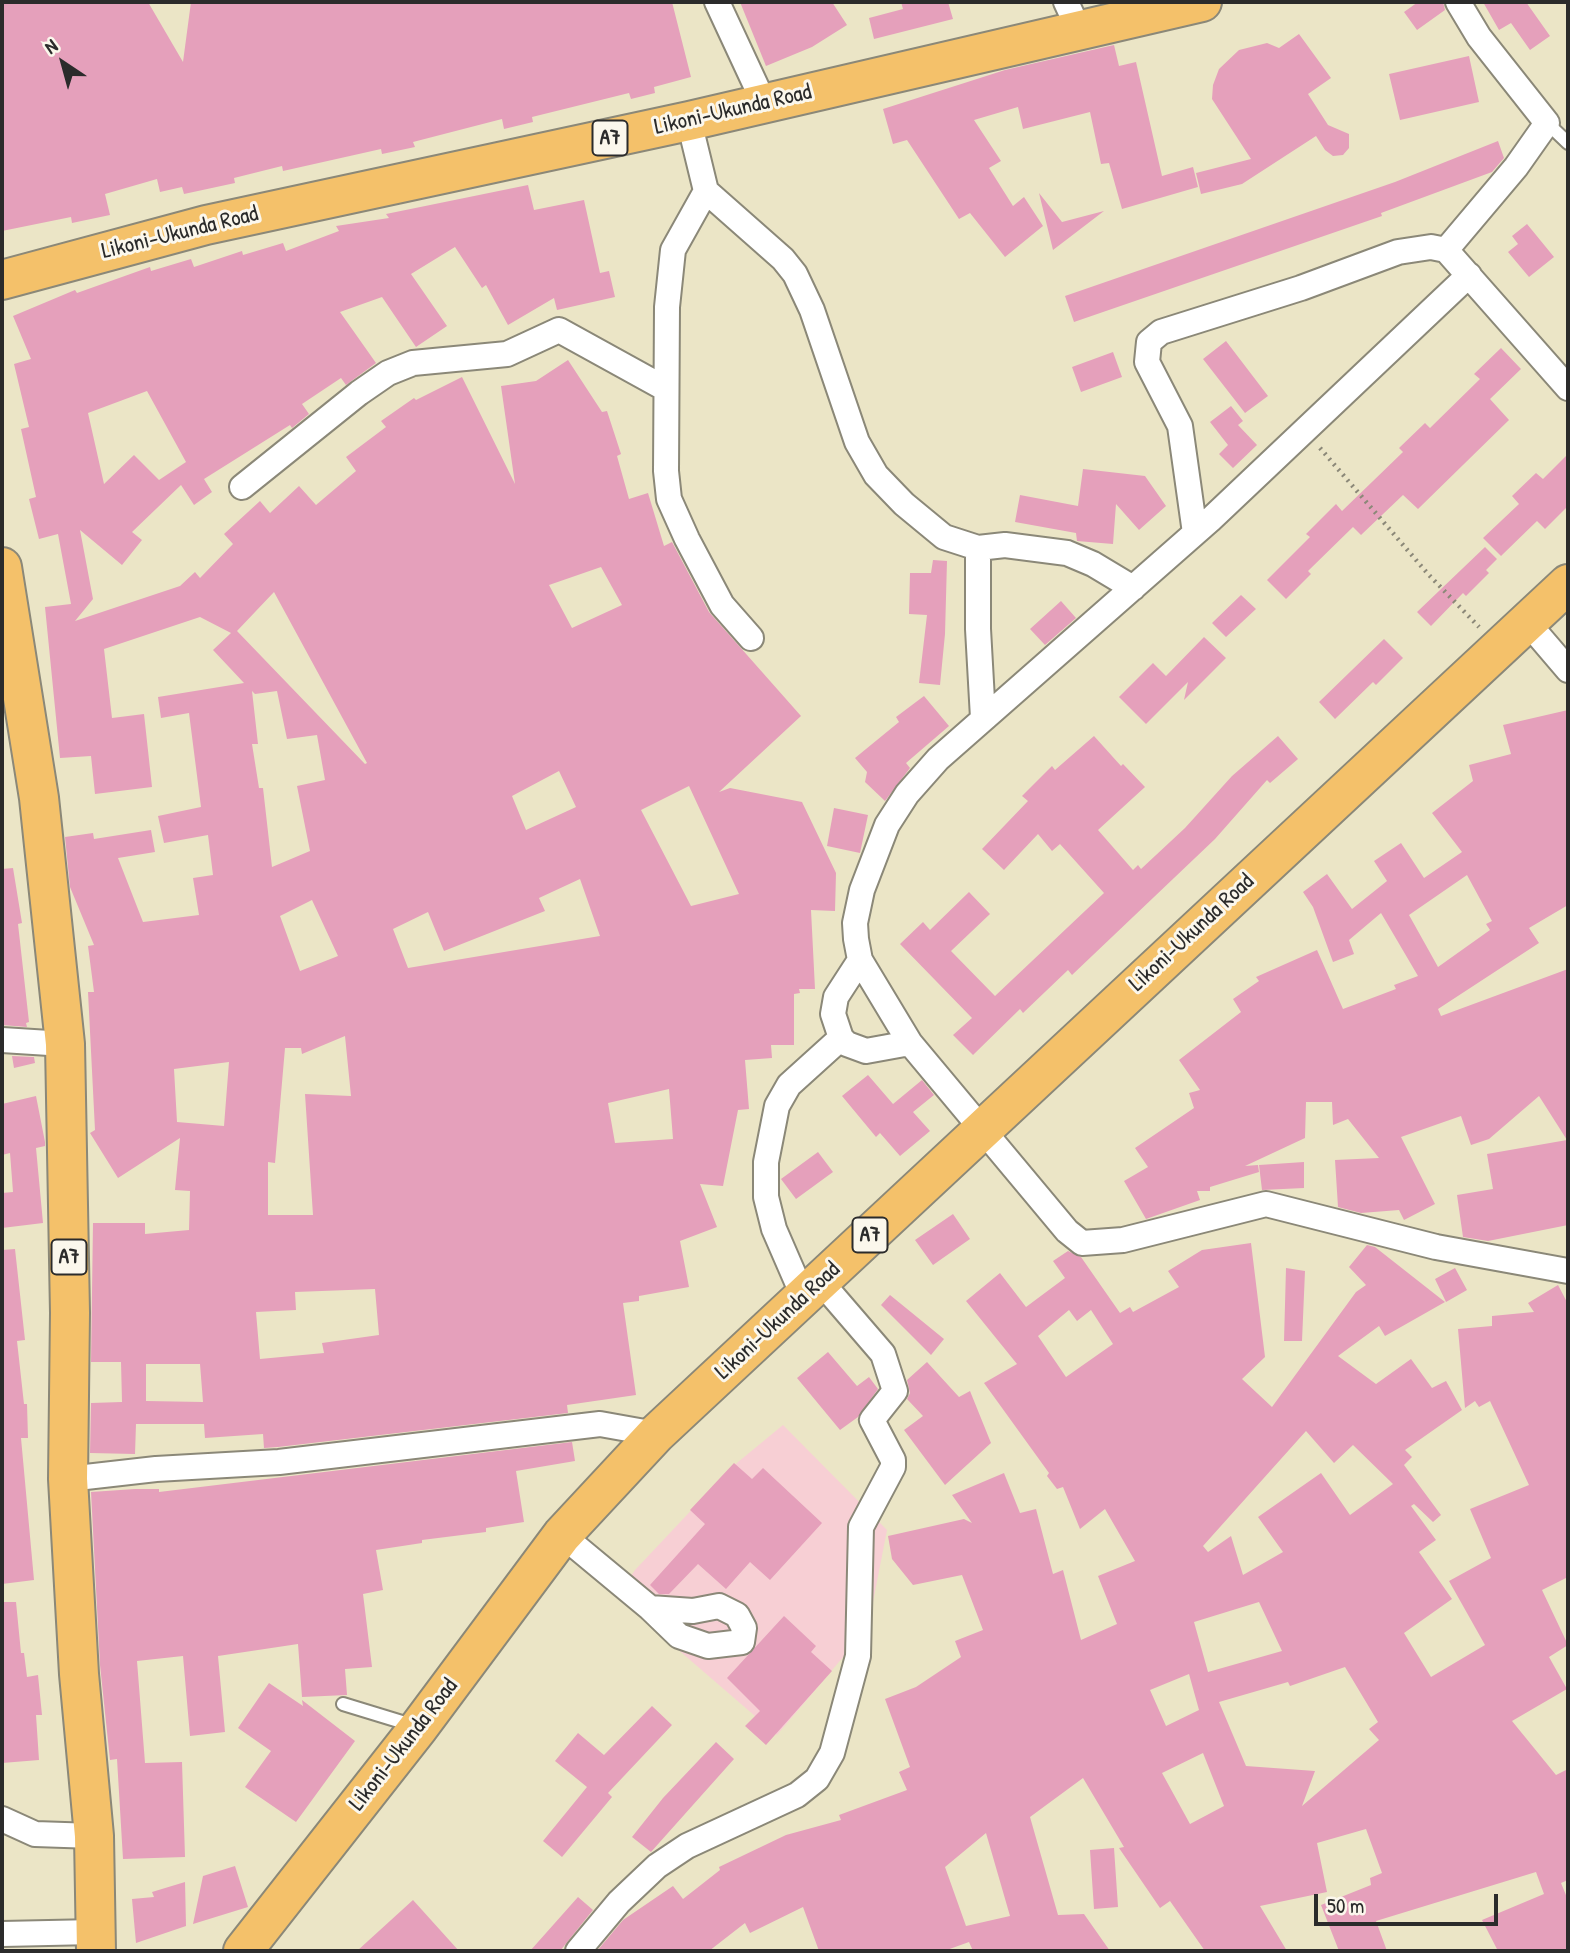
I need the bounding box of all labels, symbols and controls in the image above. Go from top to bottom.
north arrow [28,28,98,98]
text: N [39,33,62,60]
street label: Likoni-Ukunda Road [652,79,814,141]
road number: A7 [592,120,628,156]
street label: Likoni-Ukunda Road [99,200,261,266]
street label: Likoni-Ukunda Road [1124,868,1260,998]
road number: A7 [852,1218,888,1252]
road number: A7 [52,1240,86,1274]
street label: Likoni-Ukunda Road [710,1256,846,1386]
street label: Likoni-Ukunda Road [344,1673,464,1817]
scale bar [1318,1880,1502,1924]
text: 50 m [1327,1891,1364,1920]

